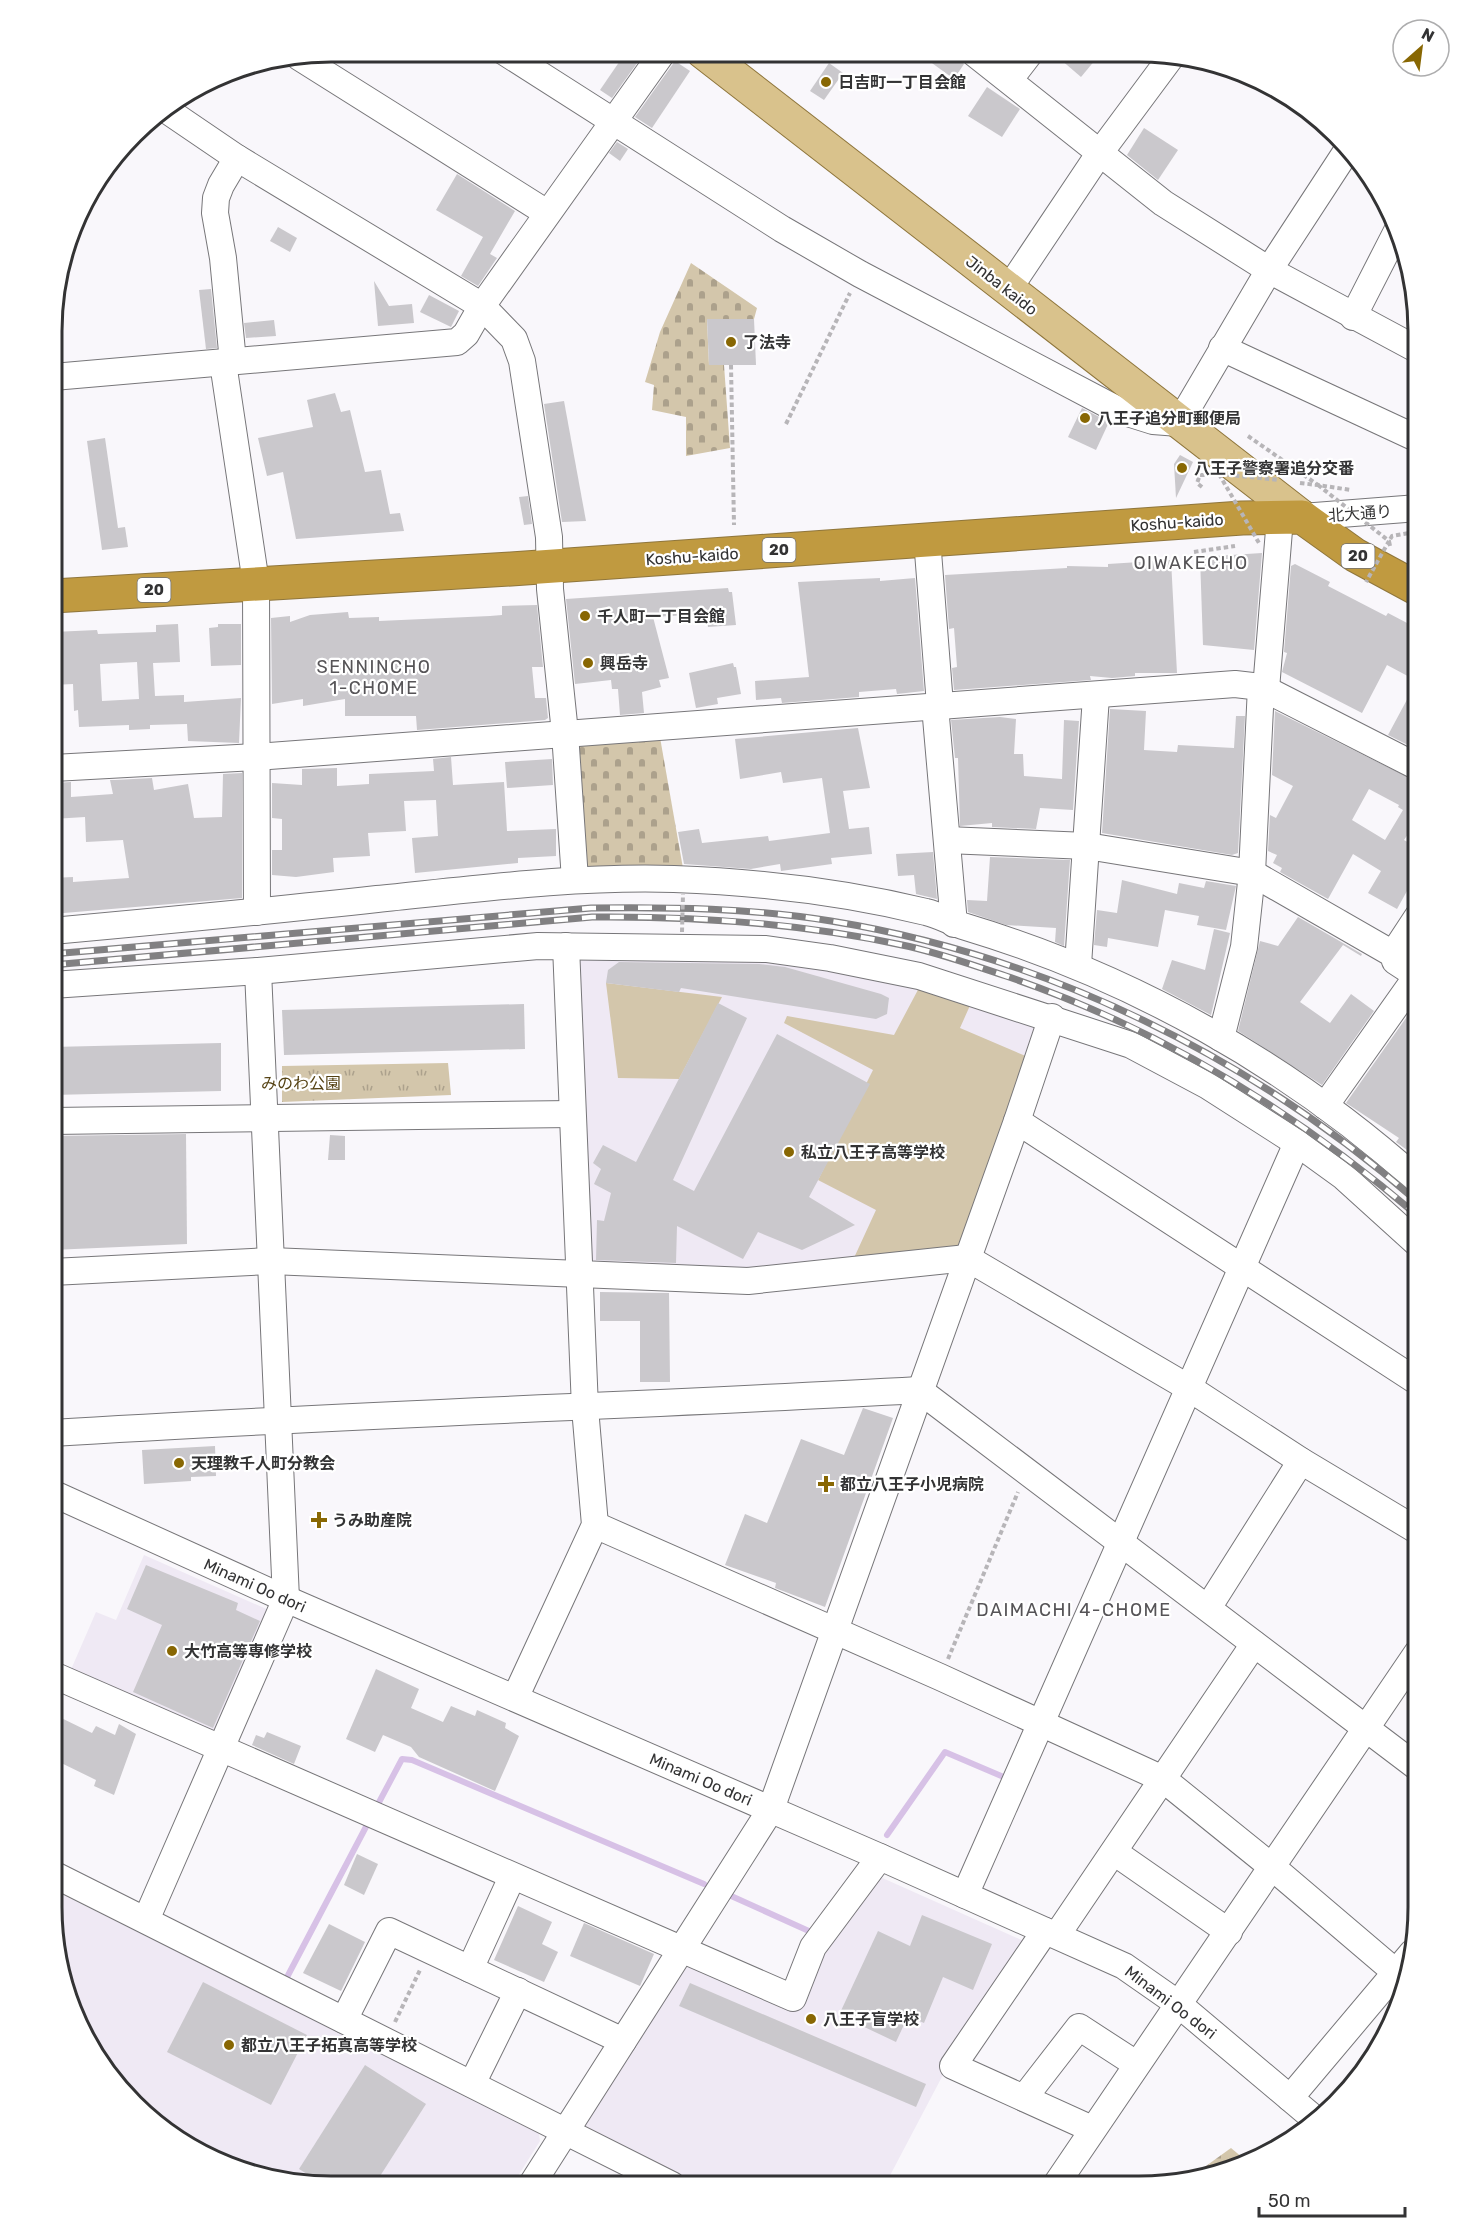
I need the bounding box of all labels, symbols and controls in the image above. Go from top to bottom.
north arrow [1391,18,1451,78]
text: N [1418,24,1437,46]
place label: 日吉町一丁目会館 [838,73,966,92]
marker: 日吉町一丁目会館 [819,75,833,89]
street label: Jinba kaido [962,252,1041,319]
place label: 了法寺 [743,333,791,352]
marker: 了法寺 [724,335,738,349]
place label: 八王子追分町郵便局 [1097,409,1241,428]
marker: 八王子追分町郵便局 [1078,411,1092,425]
place label: 八王子警察署追分交番 [1194,459,1354,478]
marker: 八王子警察署追分交番 [1175,461,1189,475]
street label: 北大通り [1327,502,1393,525]
street label: Koshu-kaido [1130,510,1224,535]
road number: 20 [762,538,796,562]
street label: Koshu-kaido [645,544,739,569]
road number: 20 [1342,544,1374,568]
district label: OIWAKECHO [1133,552,1249,574]
road number: 20 [138,578,170,602]
place label: 千人町一丁目会館 [597,607,725,626]
marker: 千人町一丁目会館 [578,609,592,623]
place label: 興岳寺 [600,654,648,673]
district label: SENNINCHO 1-CHOME [316,656,432,699]
marker: 興岳寺 [581,656,595,670]
park label: みのわ公園 [261,1074,341,1093]
place label: 私立八王子高等学校 [801,1143,945,1162]
marker: 私立八王子高等学校 [782,1145,796,1159]
place label: 天理教千人町分教会 [191,1454,335,1473]
marker: 天理教千人町分教会 [172,1456,186,1470]
marker: 都立八王子小児病院 [817,1475,835,1493]
place label: 都立八王子小児病院 [840,1475,984,1494]
marker: うみ助産院 [310,1511,328,1529]
place label: うみ助産院 [332,1511,412,1530]
street label: Minami Oo dori [201,1554,309,1616]
district label: DAIMACHI 4-CHOME [976,1599,1172,1621]
place label: 大竹高等専修学校 [184,1642,312,1661]
marker: 大竹高等専修学校 [165,1644,179,1658]
street label: Minami Oo dori [647,1749,755,1810]
street label: Minami Oo dori [1121,1962,1220,2043]
place label: 八王子盲学校 [823,2010,919,2029]
marker: 八王子盲学校 [804,2012,818,2026]
place label: 都立八王子拓真高等学校 [241,2036,417,2055]
marker: 都立八王子拓真高等学校 [222,2038,236,2052]
scale bar [1259,2180,1404,2218]
text: 50 m [1268,2190,1311,2212]

